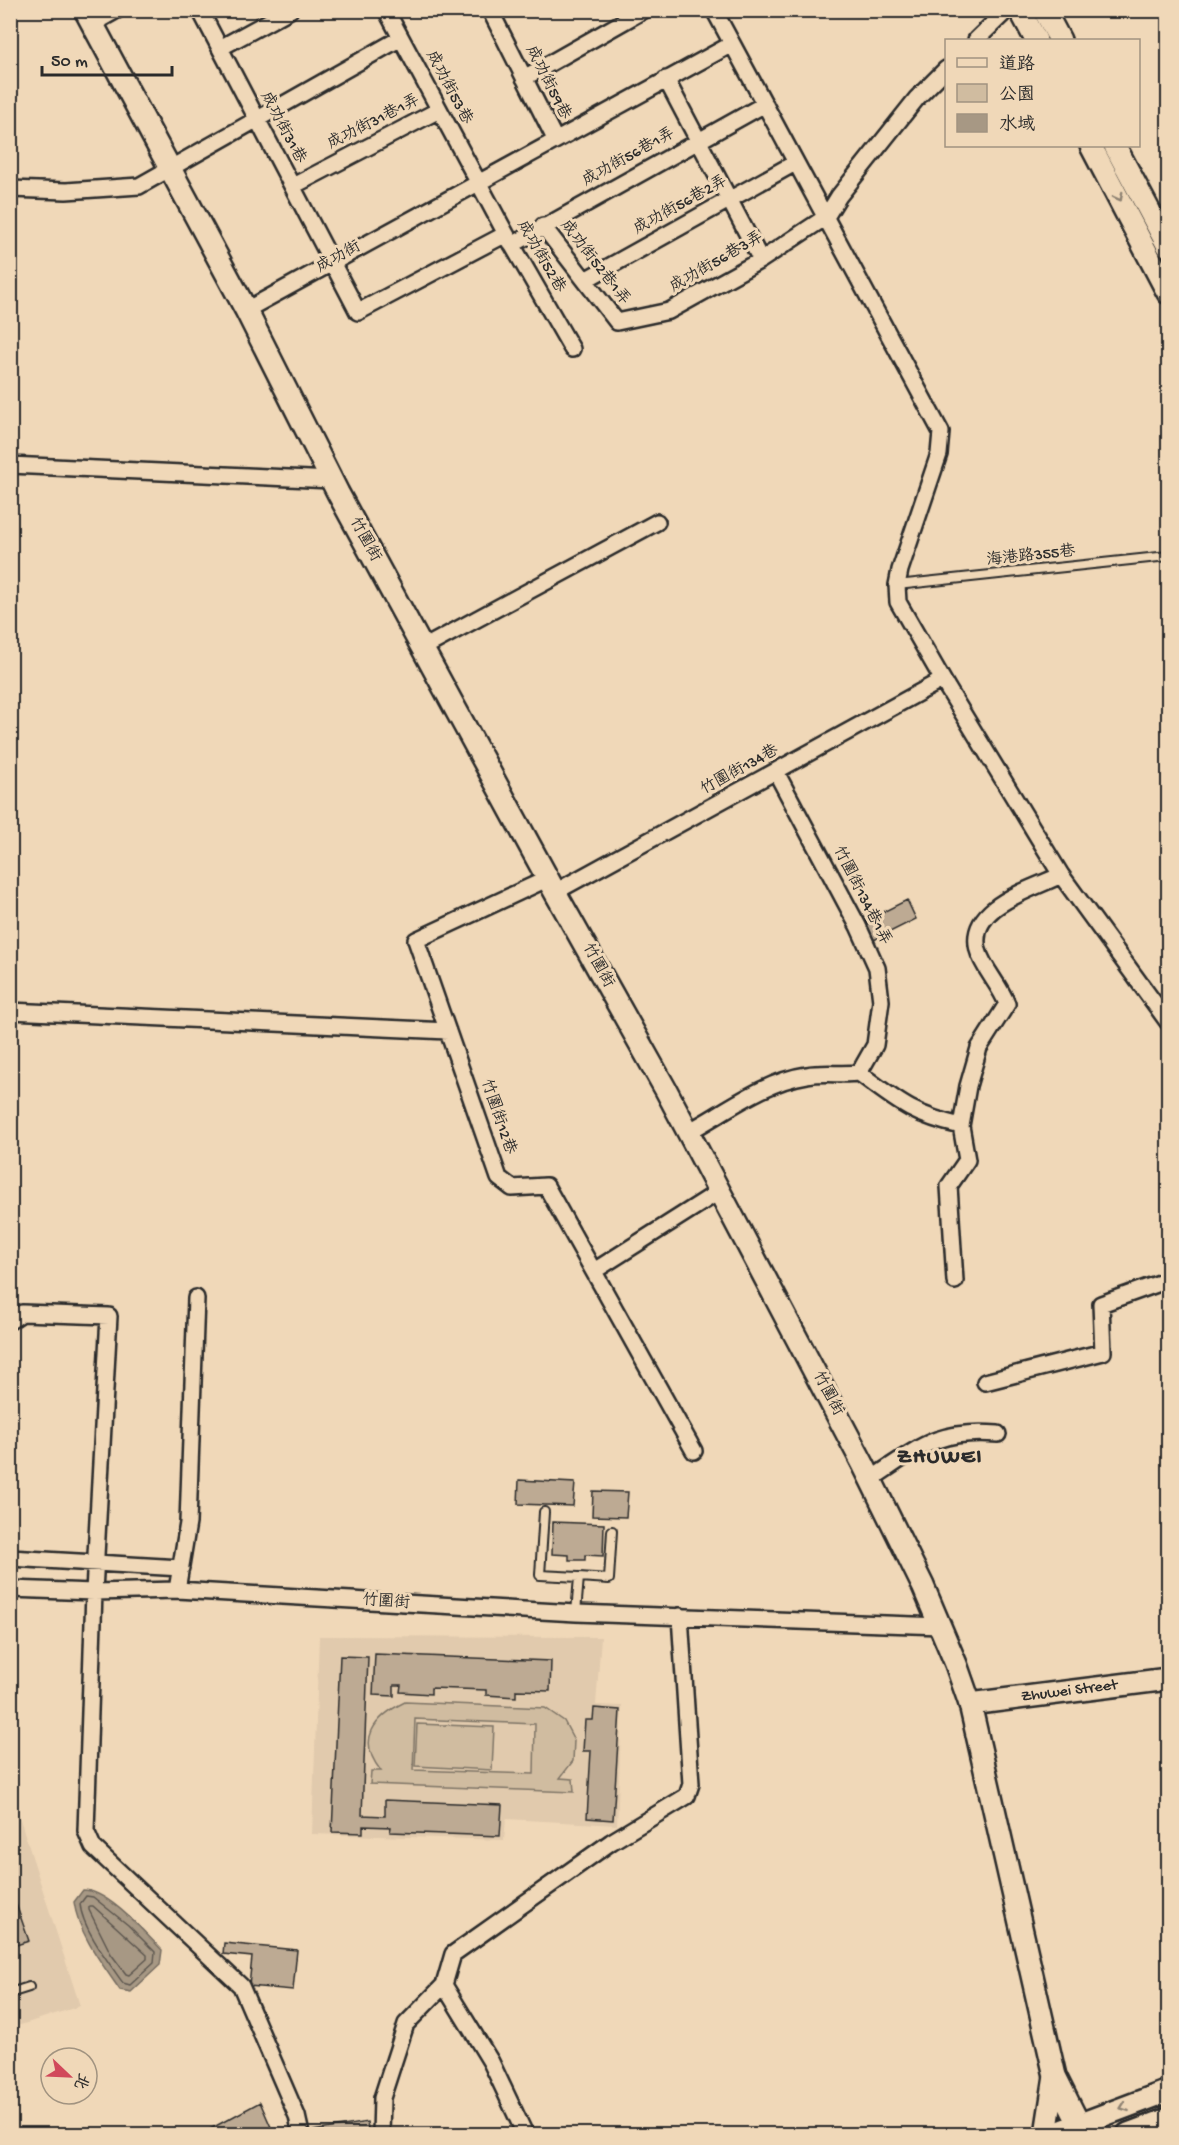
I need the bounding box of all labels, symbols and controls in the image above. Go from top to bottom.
scale bar [42,39,172,77]
legend [945,39,1140,147]
street label: 成功街59巷 [520,42,576,123]
street label: 成功街53巷 [421,47,477,128]
text: 50 m [51,52,88,73]
text: 道路 [999,54,1035,76]
text: 公園 [999,85,1035,106]
street label: 成功街31巷 [255,88,311,167]
street label: 成功街31巷1弄 [324,90,423,154]
text: 水域 [999,114,1035,136]
street label: 成功街56巷1弄 [578,123,679,191]
street label: 成功街56巷2弄 [630,171,731,240]
one-way arrow [1111,191,1123,202]
street label: 成功街52巷1弄 [555,215,635,309]
street label: 成功街52巷 [512,216,570,297]
street label: 成功街56巷3弄 [666,227,767,297]
street label: 成功街 [312,236,365,278]
street label: 竹圍街 [344,514,385,566]
street label: 海港路355巷 [985,541,1076,571]
street label: 竹圍街134巷 [697,740,782,800]
street label: 竹圍街134巷1弄 [828,842,896,949]
street label: 竹圍街 [577,940,618,992]
street label: 竹圍街12巷 [475,1076,521,1157]
street label: 竹圍街 [807,1368,848,1420]
district label: ZHUWEI [897,1445,983,1471]
street label: 竹圍街 [361,1591,411,1614]
street label: Zhuwei Street [1020,1676,1120,1707]
north arrow [39,2046,99,2106]
text: 北 [68,2069,92,2092]
one-way arrow [1120,2100,1130,2113]

